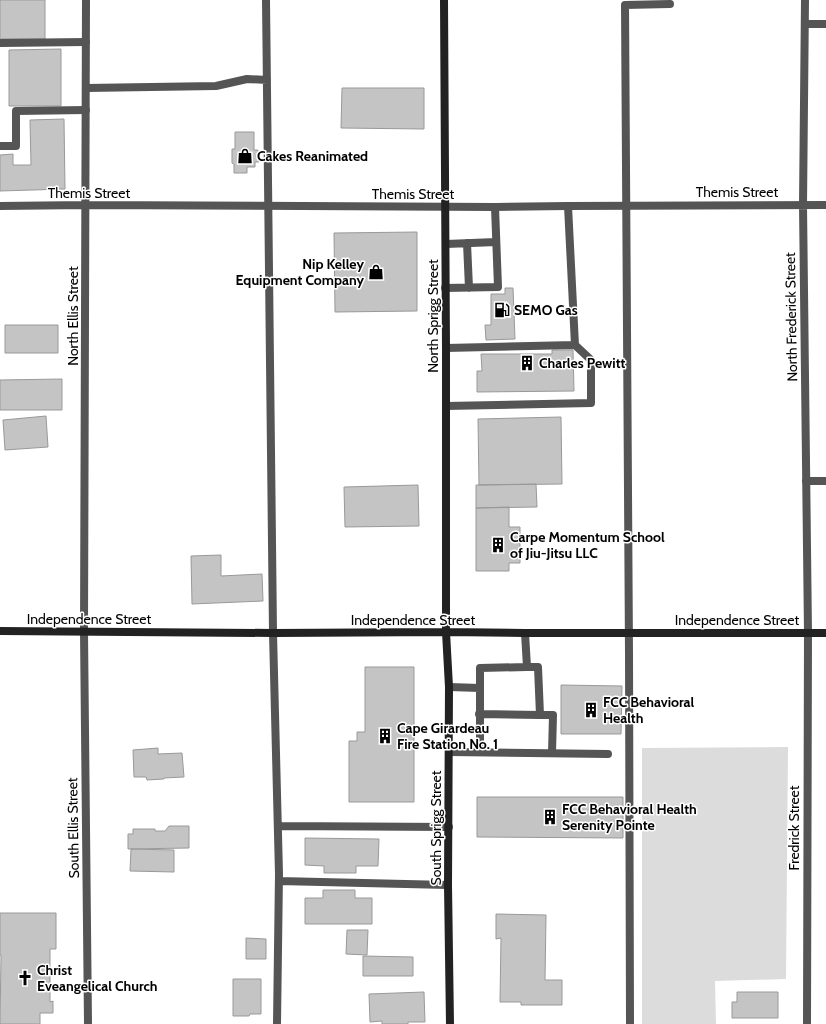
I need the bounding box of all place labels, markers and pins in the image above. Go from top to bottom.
shop icon: Cakes Reanimated [236,147,254,165]
place label: Cakes Reanimated [257,147,368,165]
place label: Nip Kelley Equipment Company [236,255,364,289]
shop icon: Nip Kelley Equipment Company [367,263,385,281]
fuel station icon: SEMO Gas [493,301,511,319]
place label: SEMO Gas [514,301,578,319]
building icon: Charles Pewitt [518,354,536,372]
place label: Charles Pewitt [539,354,625,372]
place label: Carpe Momentum School of Jiu-Jitsu LLC [510,528,665,562]
building icon: Carpe Momentum School of Jiu-Jitsu LLC [489,536,507,554]
place label: FCC Behavioral Health [603,693,695,727]
building icon: FCC Behavioral Health [582,701,600,719]
place label: Cape Girardeau Fire Station No. 1 [397,719,498,753]
building icon: Cape Girardeau Fire Station No. 1 [376,727,394,745]
place label: FCC Behavioral Health Serenity Pointe [562,800,697,834]
building icon: FCC Behavioral Health Serenity Pointe [541,808,559,826]
place label: Christ Eveangelical Church [37,961,158,995]
church icon: Christ Eveangelical Church [16,969,34,987]

